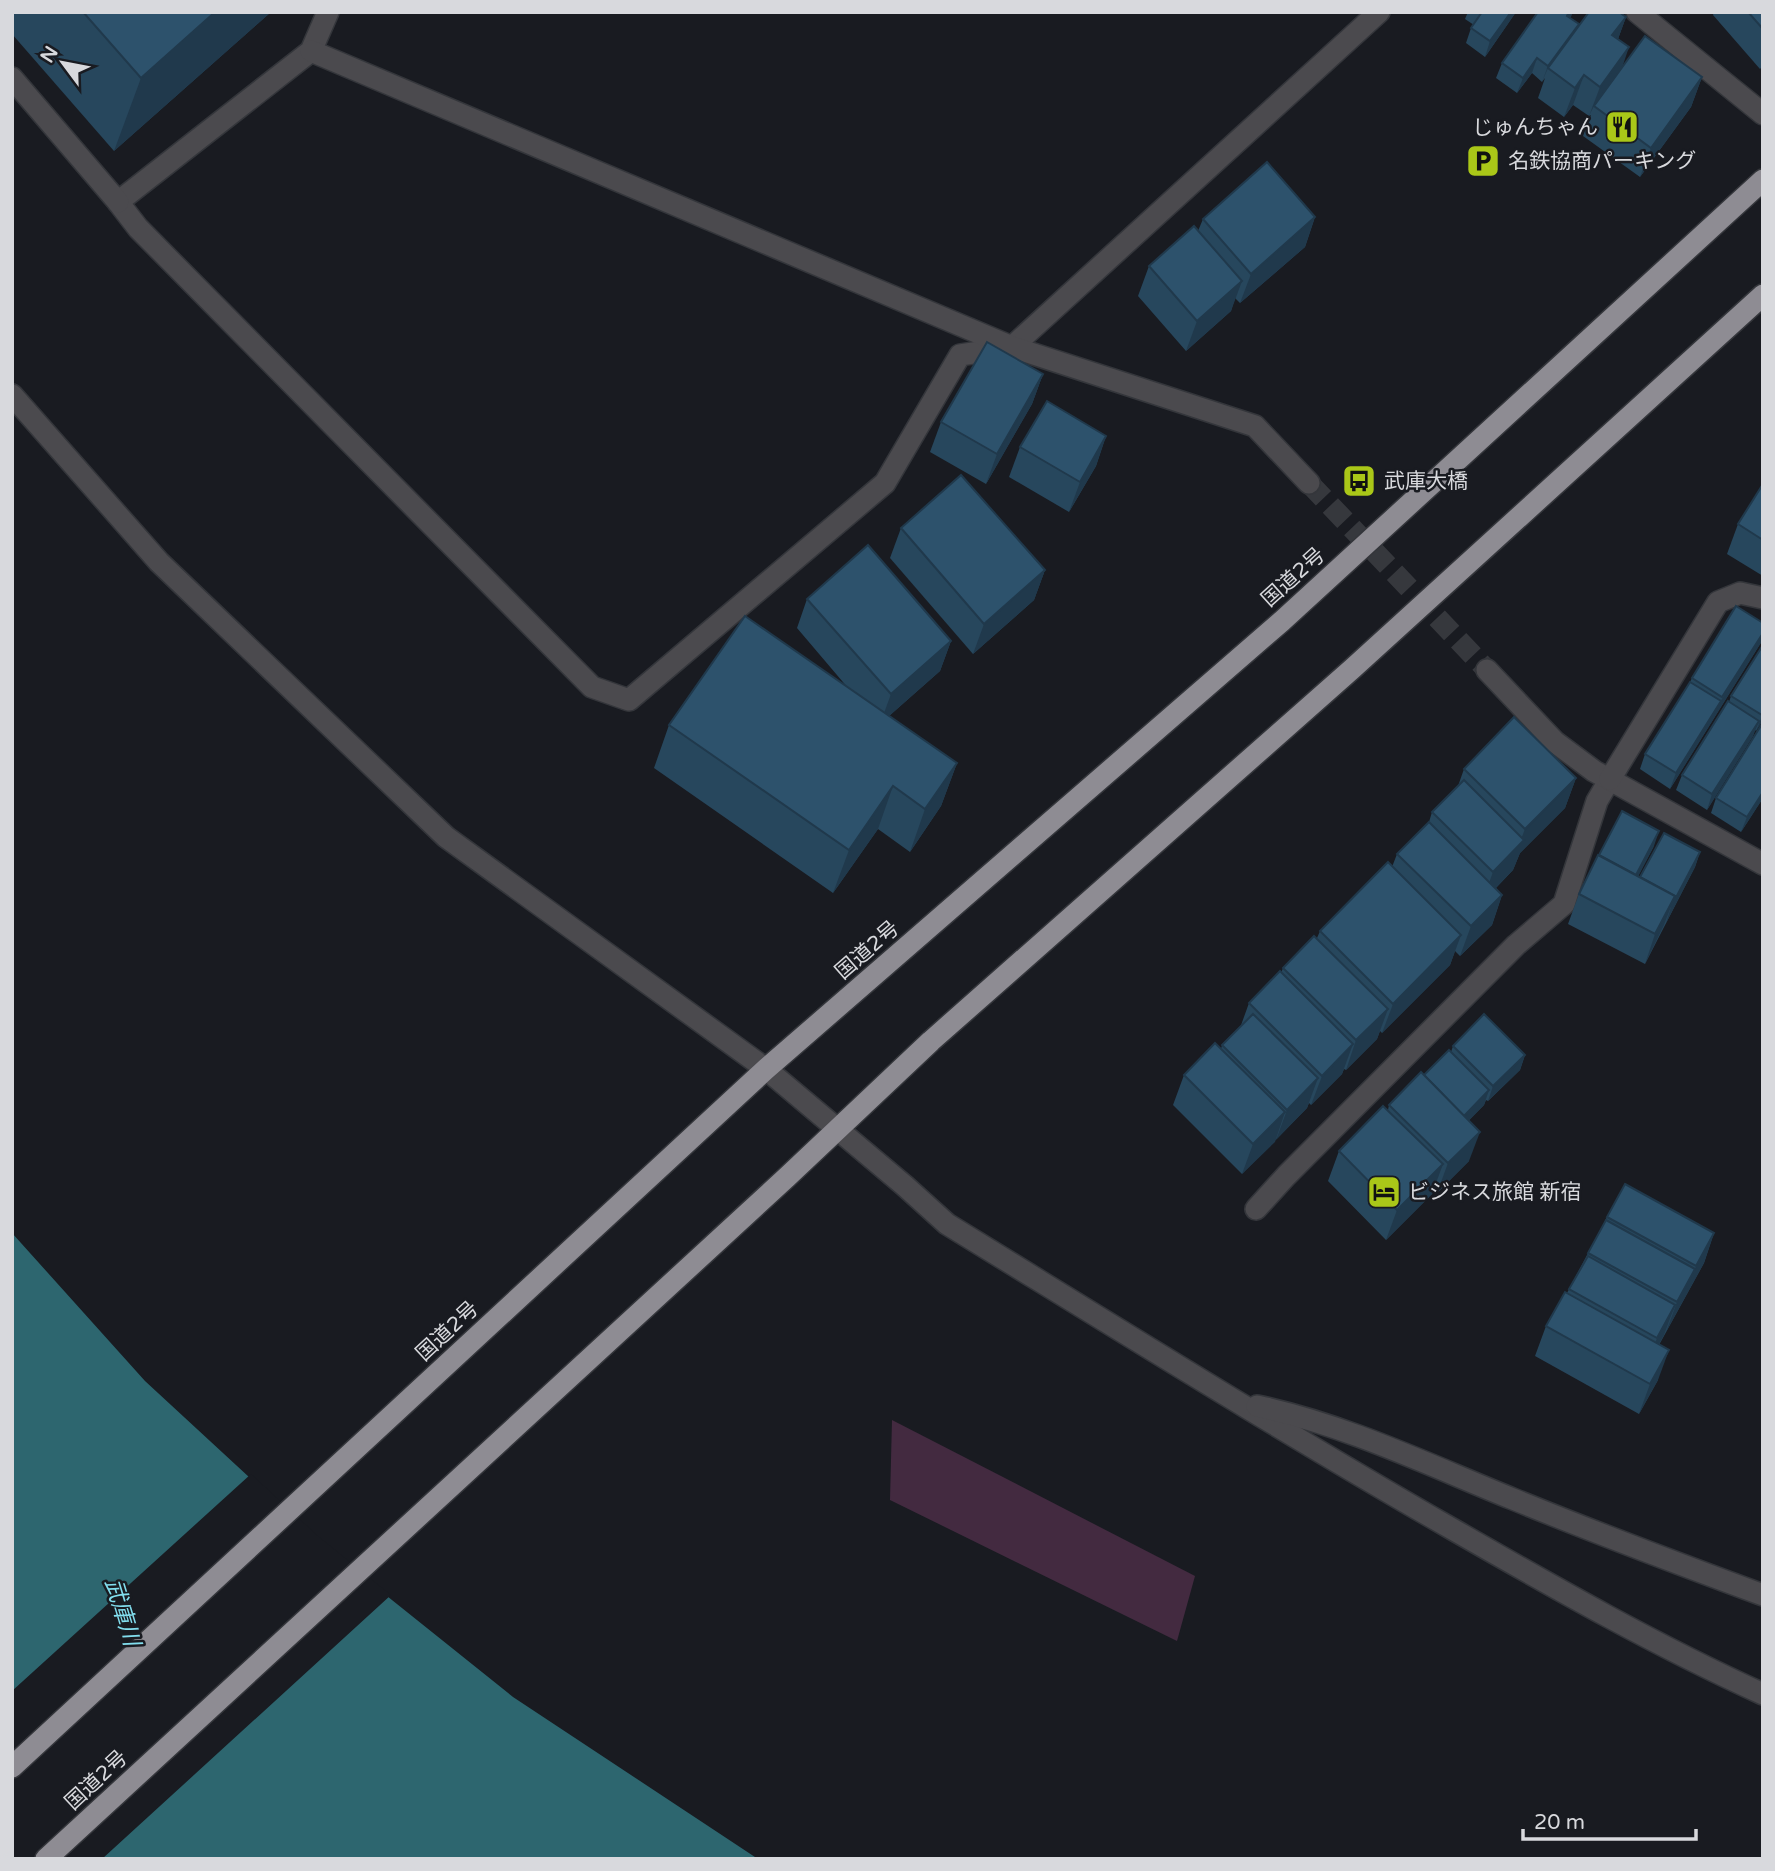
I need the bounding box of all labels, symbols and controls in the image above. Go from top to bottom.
north arrow [28,28,98,98]
text: N [36,42,63,67]
restaurant icon: じゅんちゃん [1603,108,1641,146]
place label: じゅんちゃん [1472,115,1598,140]
parking icon: 名鉄協商パーキング [1464,142,1502,180]
place label: 名鉄協商パーキング [1508,149,1696,174]
bus stop icon: 武庫大橋 [1340,462,1378,500]
place label: 武庫大橋 [1384,469,1468,494]
street label: 国道2号 [1257,543,1330,612]
street label: 国道2号 [830,916,904,985]
hotel icon: ビジネス旅館 新宿 [1365,1173,1403,1211]
place label: ビジネス旅館 新宿 [1408,1180,1581,1205]
street label: 国道2号 [411,1296,484,1366]
water label: 武庫川 [99,1575,146,1652]
street label: 国道2号 [60,1745,133,1815]
scale bar [1523,1798,1696,1842]
text: 20 m [1534,1810,1585,1835]

